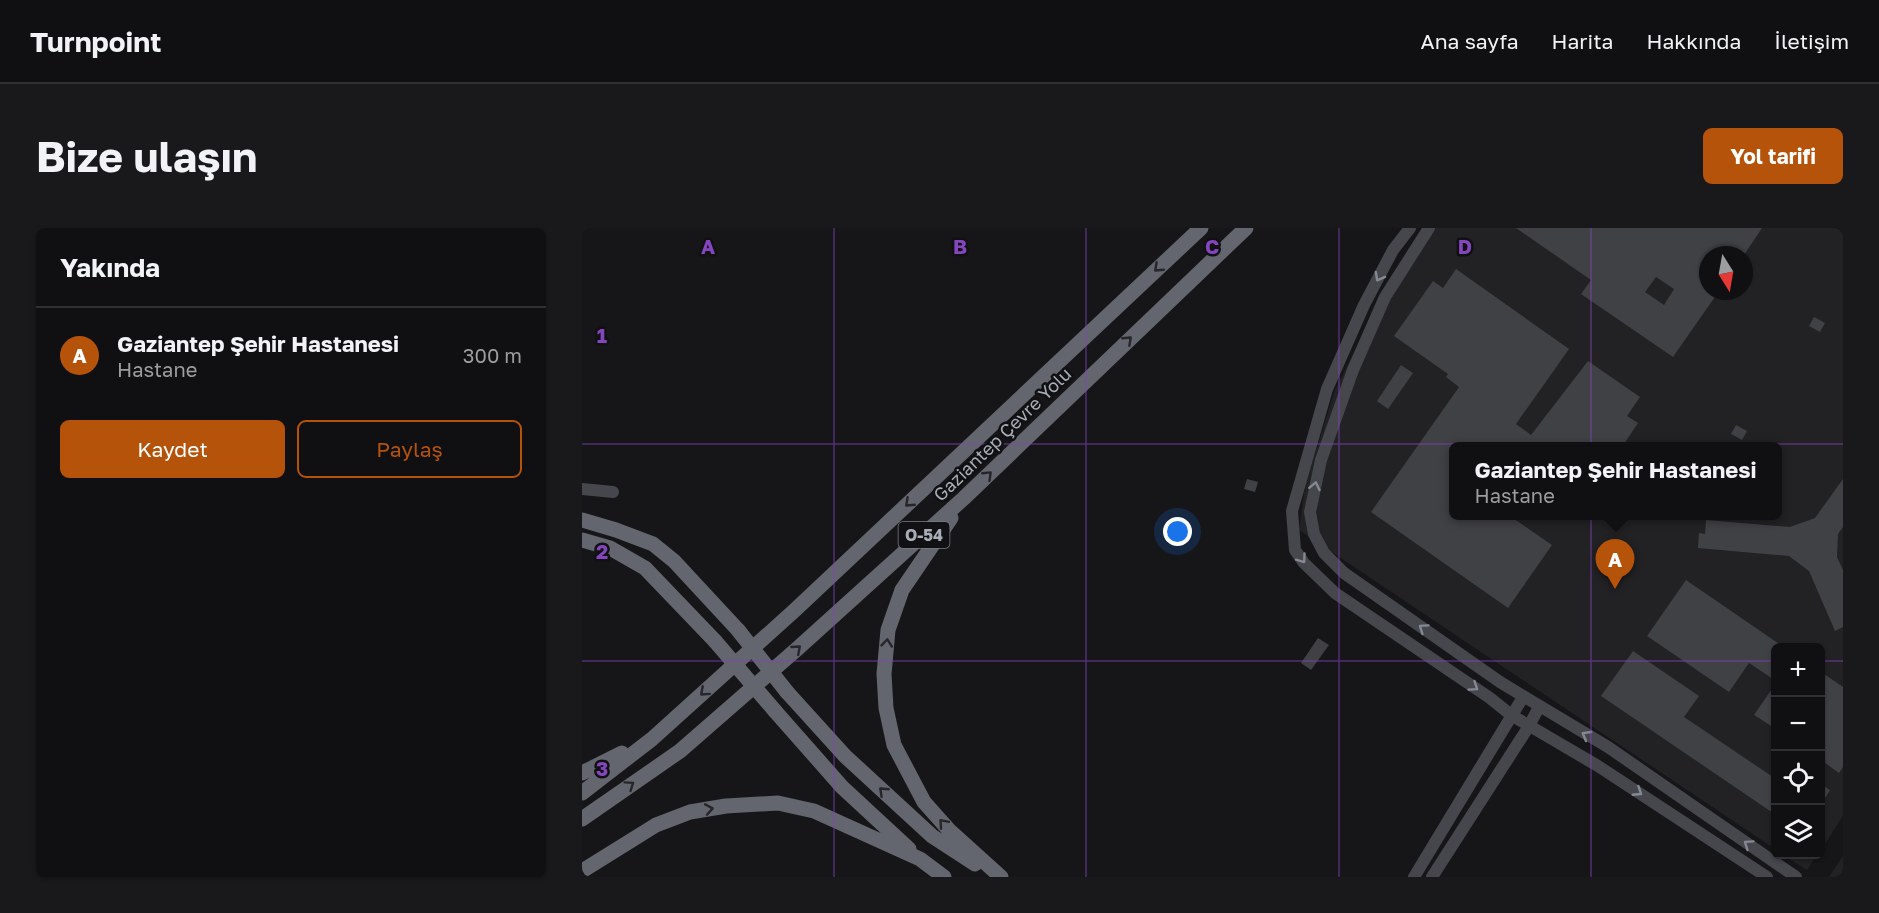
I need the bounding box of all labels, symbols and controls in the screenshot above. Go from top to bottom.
text: Turnpoint [30,25,161,58]
text: Ana sayfa [1421,28,1519,54]
text: Harita [1552,28,1613,54]
text: Hakkında [1646,28,1741,54]
text: İletişim [1774,28,1849,54]
button: Yol tarifi [1703,128,1843,184]
text: Bize ulaşın [36,131,257,181]
text: A [701,234,715,258]
text: B [953,234,967,258]
text: C [1205,234,1219,258]
text: D [1458,234,1472,258]
north arrow [1699,246,1753,300]
text: Yakında [60,252,160,283]
one-way arrow [1155,261,1165,272]
one-way arrow [1375,271,1386,282]
text: 1 [597,323,607,347]
text: Gaziantep Şehir Hastanesi [117,330,399,357]
one-way arrow [1122,336,1132,347]
text: A [72,343,87,367]
text: 300 m [463,343,522,367]
text: Hastane [117,357,197,381]
street label: Gaziantep Çevre Yolu [929,363,1075,505]
button: Kaydet [60,420,285,478]
button: Paylaş [297,420,522,478]
popup [1449,442,1782,520]
text: Gaziantep Şehir Hastanesi [1474,456,1757,483]
one-way arrow [981,471,991,482]
one-way arrow [1308,481,1321,491]
text: Hastane [1474,483,1555,507]
one-way arrow [906,495,917,506]
your location [1163,517,1192,546]
road number: O-54 [898,522,950,548]
text: 2 [596,539,608,563]
pin: A [1596,540,1634,589]
one-way arrow [1294,552,1305,563]
one-way arrow [1419,624,1430,635]
one-way arrow [880,639,893,648]
map controls [1771,643,1825,859]
button: + [1771,643,1825,697]
one-way arrow [790,645,801,656]
one-way arrow [1467,680,1478,691]
one-way arrow [701,685,711,696]
button: − [1771,697,1825,751]
one-way arrow [1582,731,1592,742]
button: locate [1771,751,1825,805]
text: 3 [596,756,608,780]
one-way arrow [623,781,634,792]
one-way arrow [1631,785,1642,796]
one-way arrow [879,787,890,798]
one-way arrow [704,803,714,816]
button: layers [1771,805,1825,859]
one-way arrow [939,819,950,830]
one-way arrow [1743,840,1754,851]

